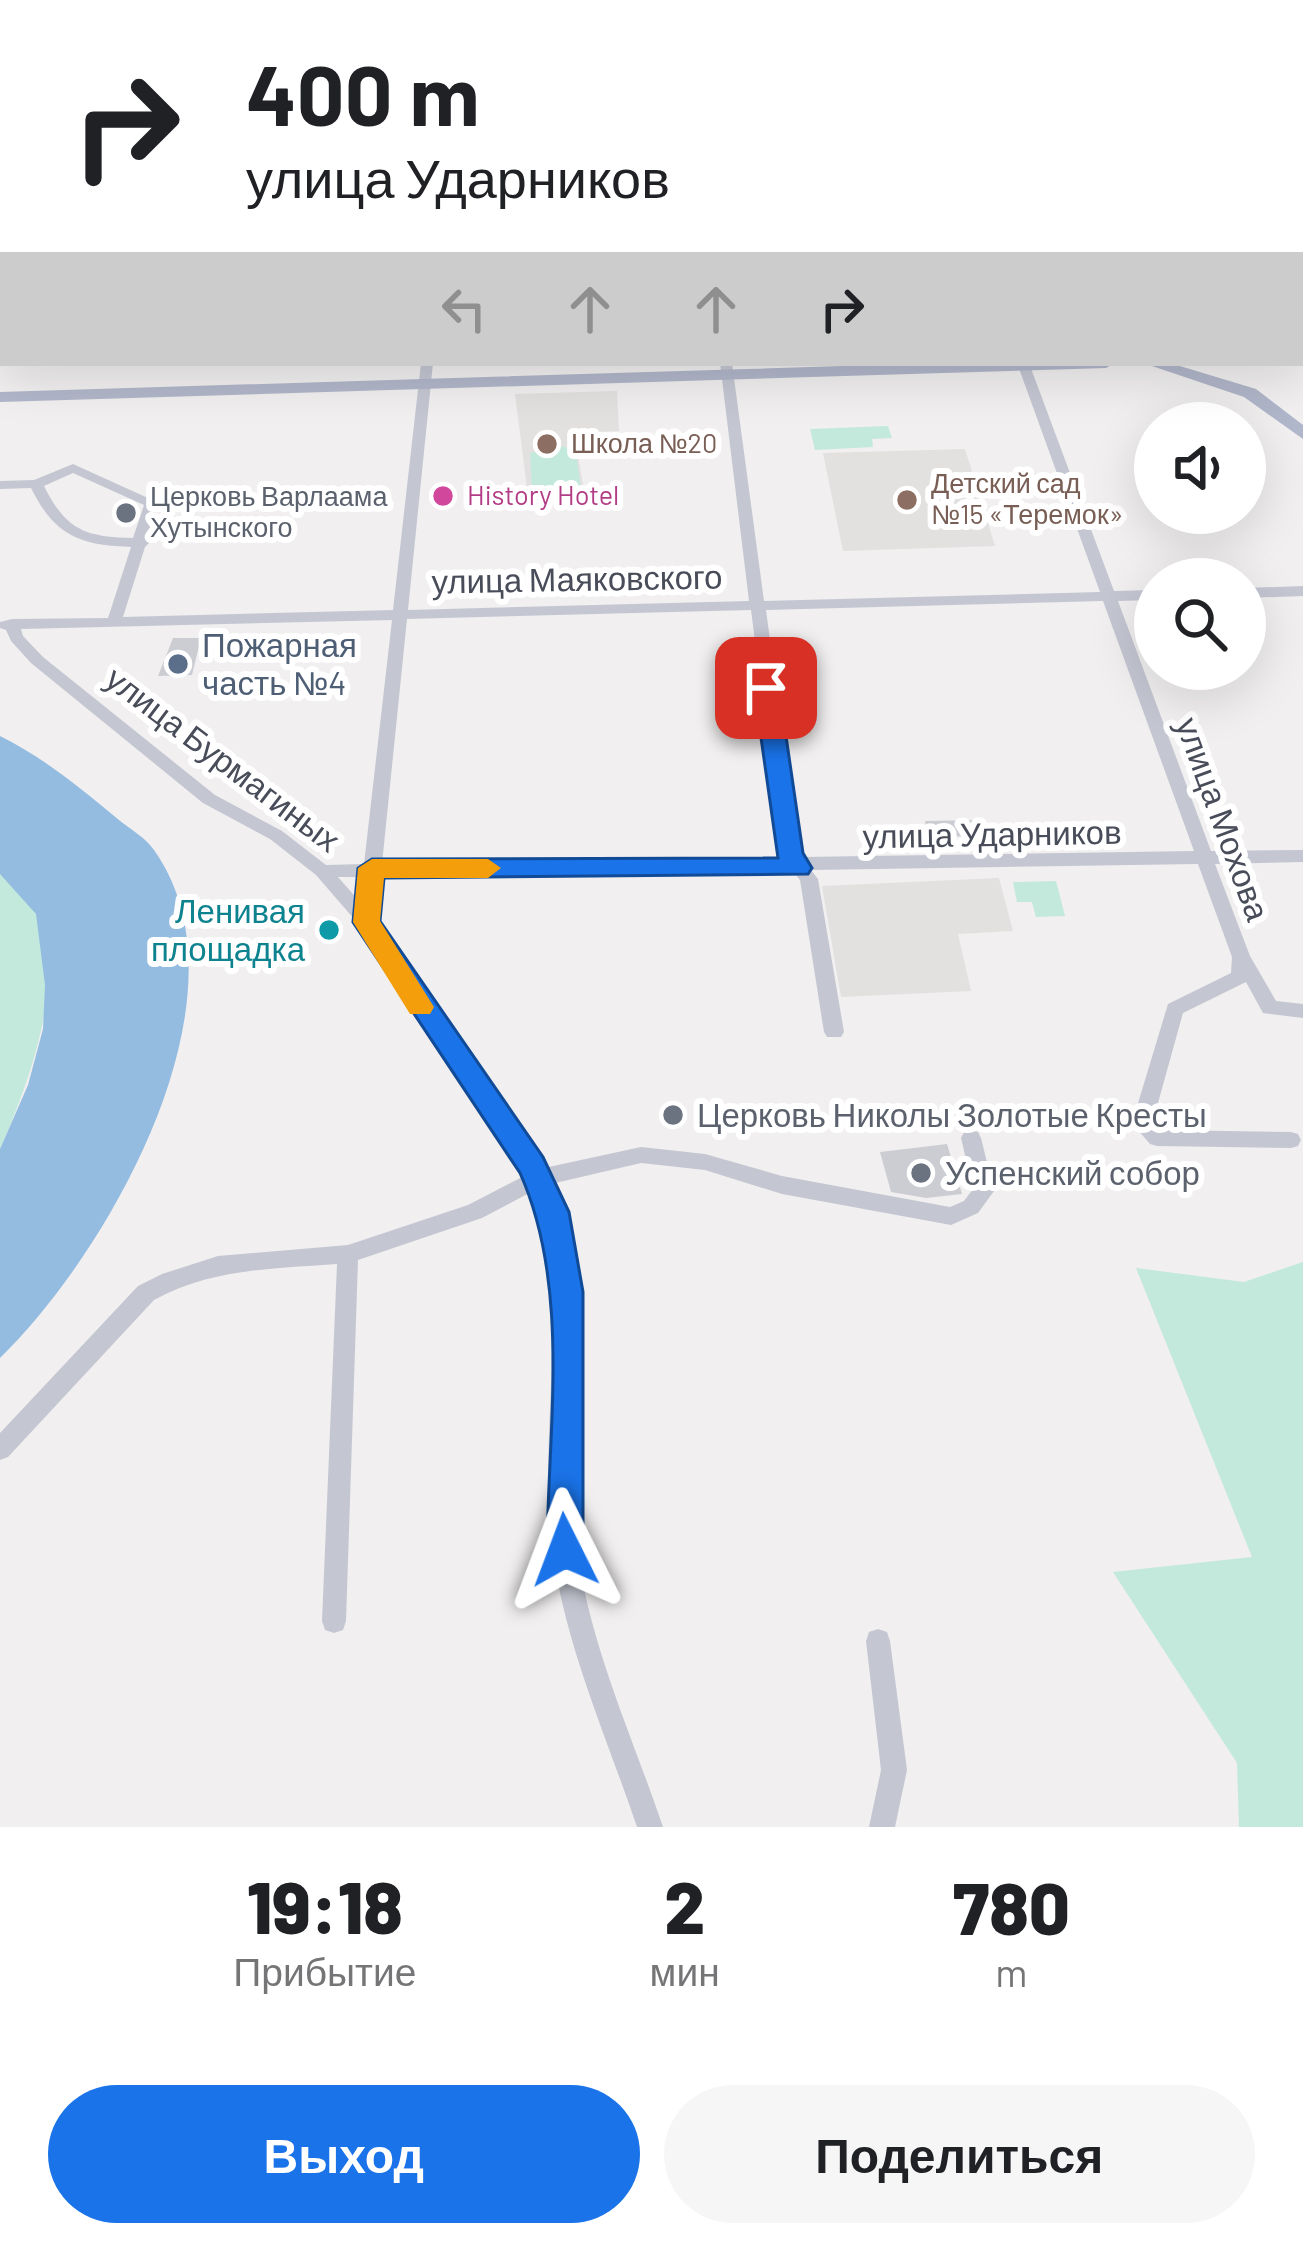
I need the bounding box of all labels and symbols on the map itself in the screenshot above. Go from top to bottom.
place label: Школа №20 [571,426,717,458]
marker: Школа №20 [534,431,560,457]
place label: Детский сад №15 «Теремок» [931,466,1123,530]
place label: History Hotel [467,478,619,510]
place label: Церковь Варлаама Хутынского [150,479,388,543]
marker: History Hotel [430,483,456,509]
marker: Детский сад №15 «Теремок» [894,487,920,513]
marker: Церковь Варлаама Хутынского [113,500,139,526]
street label: улица Маяковского [431,555,723,601]
place label: Пожарная часть №4 [202,624,357,702]
pin [715,637,817,739]
marker: Пожарная часть №4 [165,651,191,677]
street label: улица Бурмагиных [99,657,349,860]
street label: улица Мохова [1169,712,1279,926]
street label: улица Ударников [862,811,1122,855]
place label: Ленивая площадка [151,890,306,968]
marker: Ленивая площадка [316,917,342,943]
place label: Церковь Николы Золотые Кресты [697,1094,1207,1134]
marker: Церковь Николы Золотые Кресты [660,1102,686,1128]
place label: Успенский собор [945,1152,1200,1192]
marker: Успенский собор [908,1160,934,1186]
position arrow [502,1487,628,1613]

